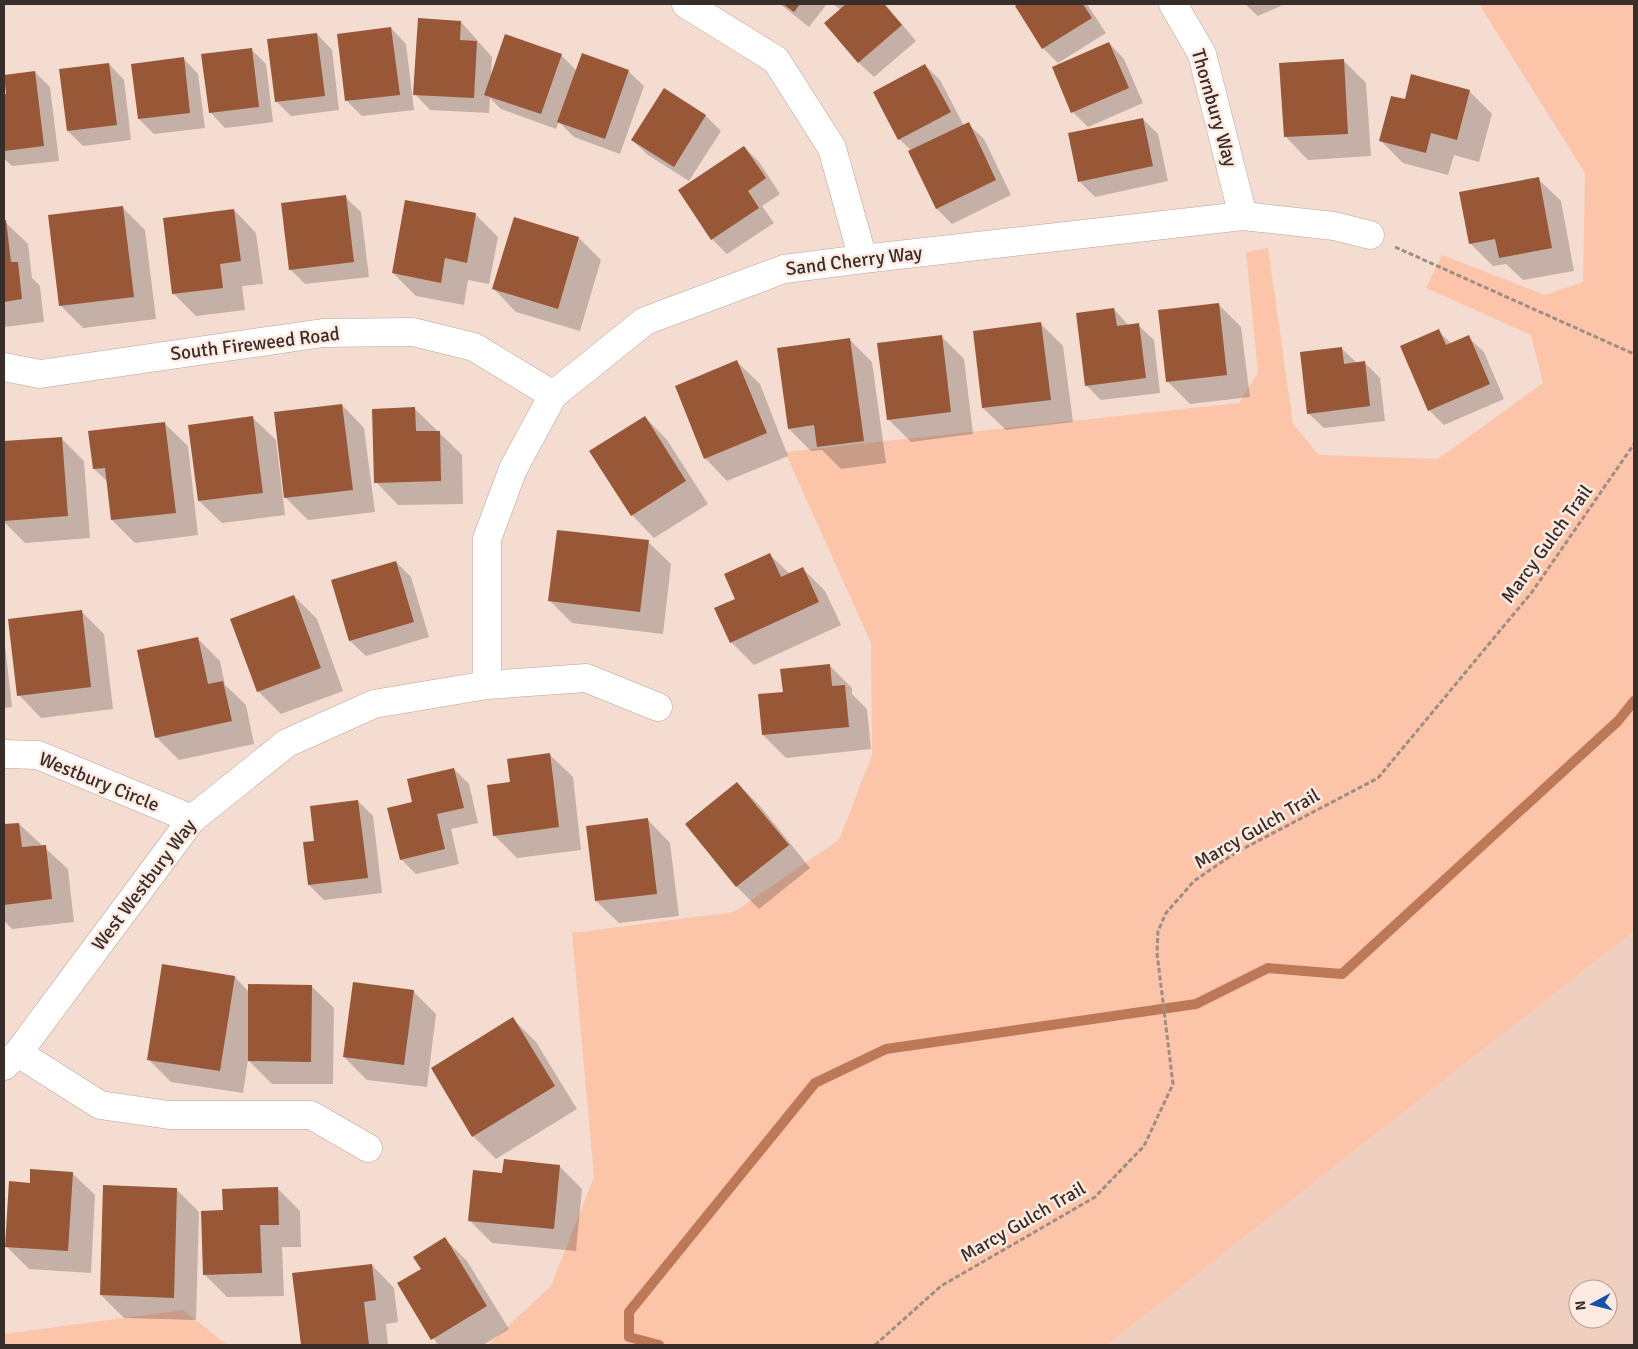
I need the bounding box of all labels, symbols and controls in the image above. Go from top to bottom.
street label: Thornbury Way [1186,46,1242,170]
street label: Sand Cherry Way [784,241,924,281]
street label: South Fireweed Road [169,322,341,366]
street label: Marcy Gulch Trail [1496,480,1598,608]
street label: Westbury Circle [35,747,163,817]
street label: Marcy Gulch Trail [1190,783,1324,875]
street label: West Westbury Way [87,814,201,956]
street label: Marcy Gulch Trail [956,1176,1090,1268]
north arrow [1568,1279,1618,1329]
text: N [1572,1300,1590,1311]

